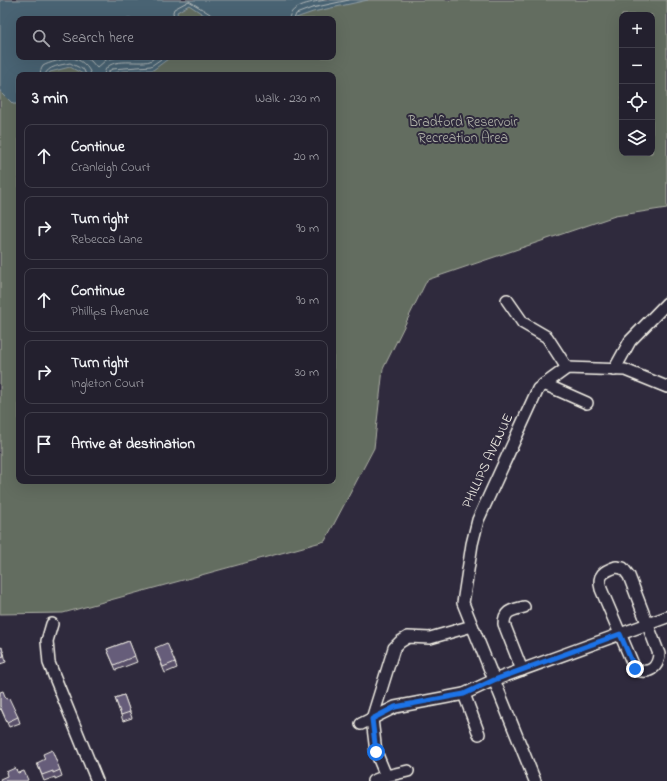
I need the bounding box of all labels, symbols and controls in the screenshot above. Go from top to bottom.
map controls [619,12,655,156]
button: + [619,12,655,48]
search box [16,16,336,60]
icon: search [30,27,52,49]
text: Search here [62,27,134,49]
button: − [619,48,655,84]
button: locate [619,84,655,120]
text: 3 min [32,86,68,111]
text: Walk · 230 m [255,89,320,108]
park label: Bradford Reservoir Recreation Area [407,112,518,149]
button: layers [619,120,655,156]
text: Continue [71,136,125,158]
icon: ahead [33,145,55,167]
text: 20 m [294,147,319,166]
text: Cranleigh Court [71,158,150,177]
text: Turn right [71,208,129,230]
icon: right [33,217,55,239]
text: 90 m [296,219,319,238]
text: Rebecca Lane [71,230,143,249]
text: Continue [71,280,125,302]
icon: ahead [33,289,55,311]
text: 90 m [296,291,319,310]
text: Phillips Avenue [71,302,149,321]
text: Turn right [71,352,129,374]
icon: right [33,361,55,383]
text: 30 m [295,363,319,382]
text: Ingleton Court [71,374,144,393]
street label: PHILLIPS AVENUE [457,410,519,512]
icon: arrive [33,433,55,455]
text: Arrive at destination [71,433,195,455]
route end [626,660,644,678]
route start [367,743,385,761]

